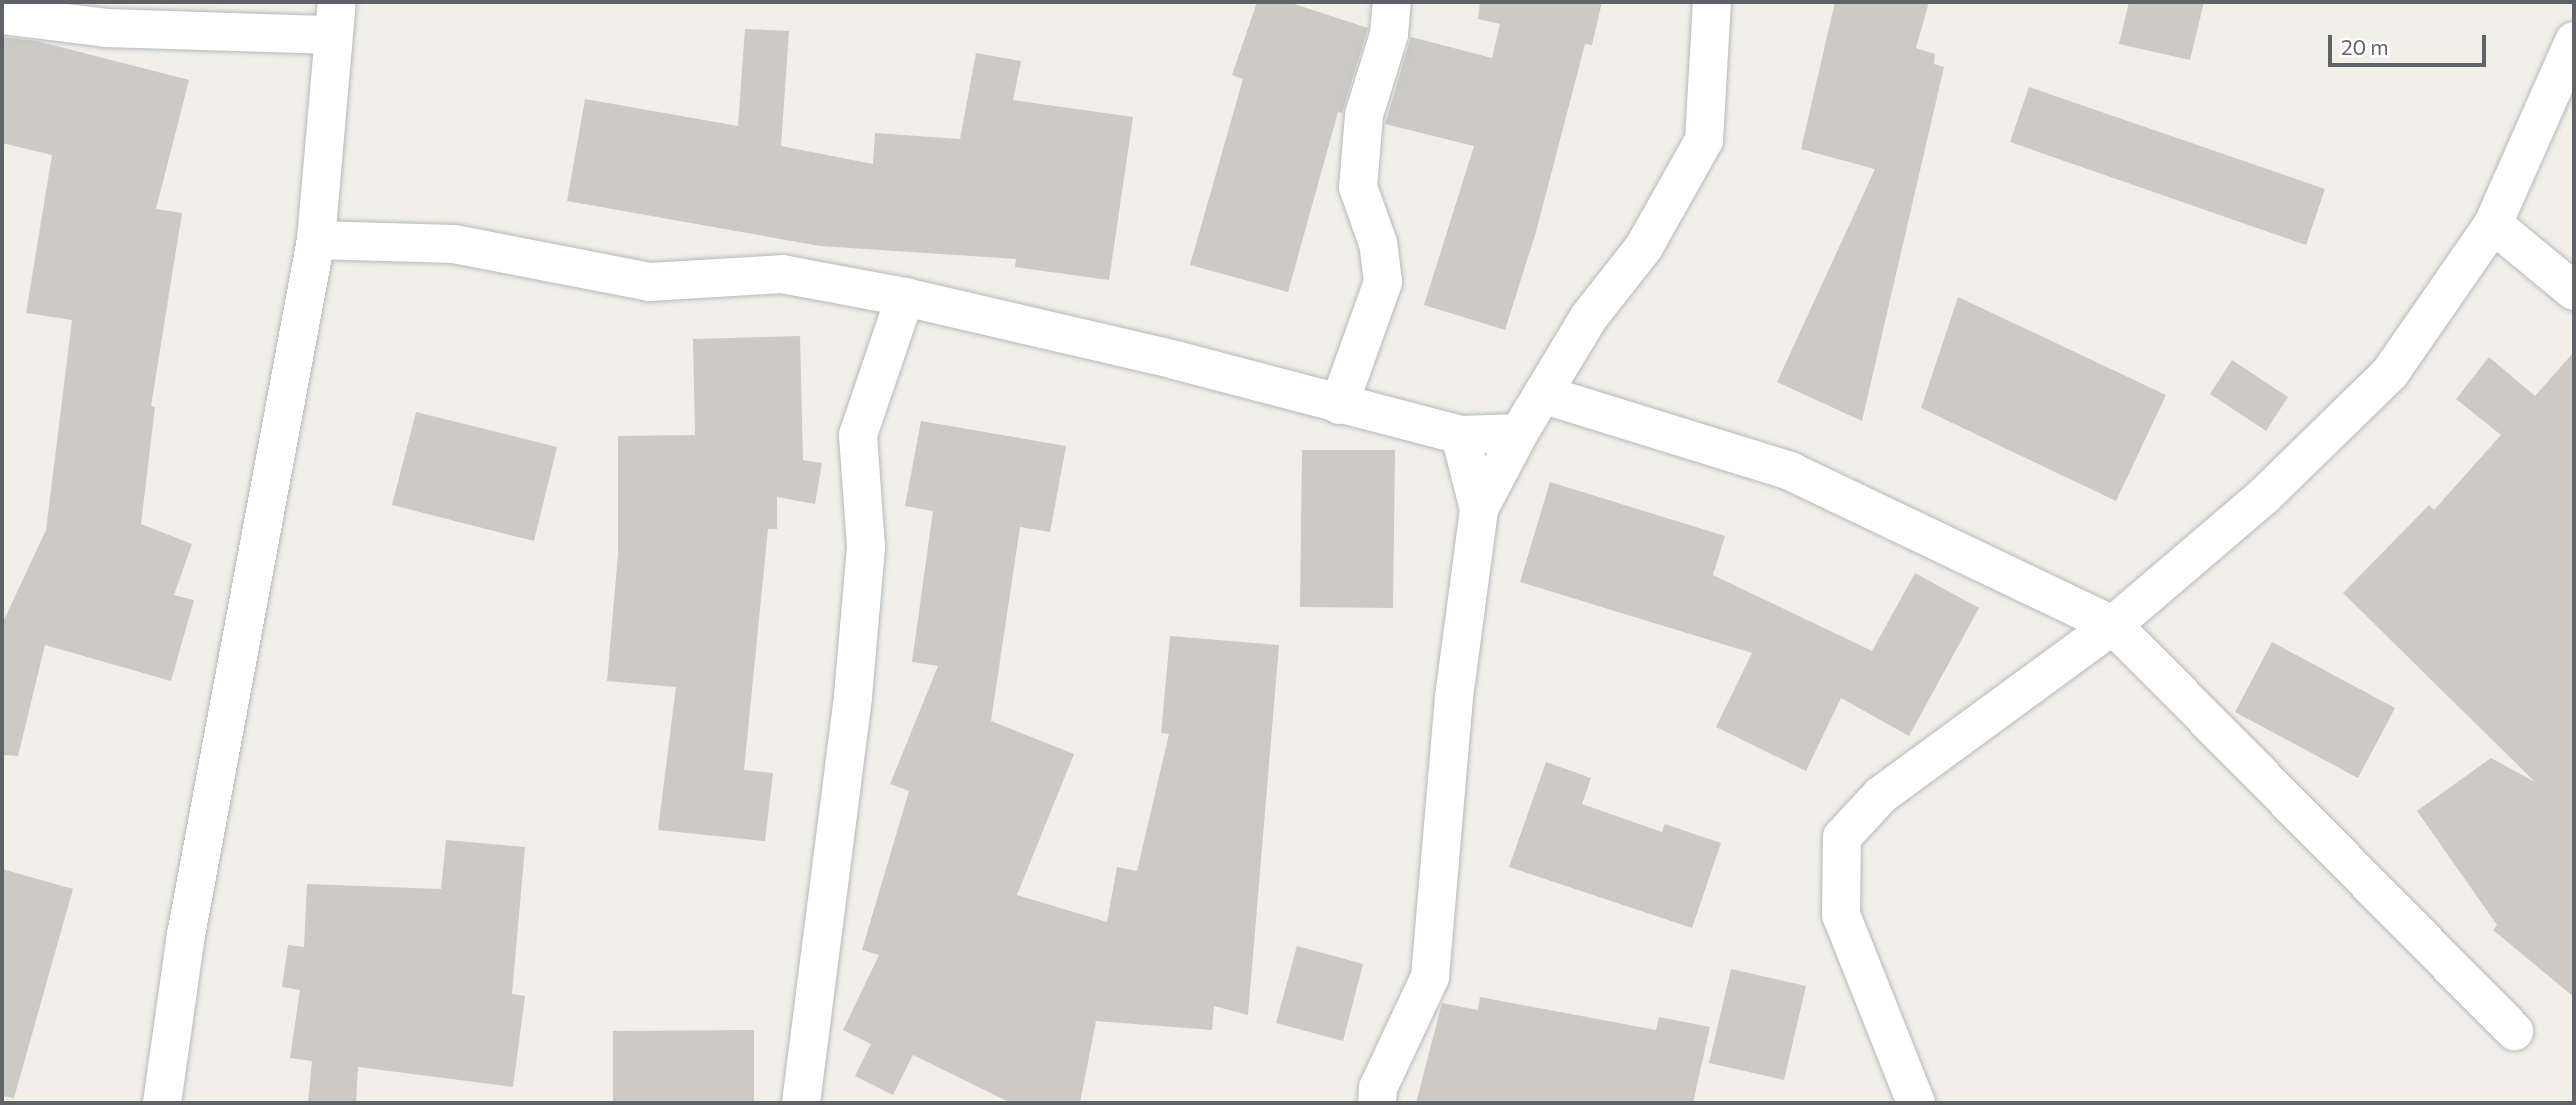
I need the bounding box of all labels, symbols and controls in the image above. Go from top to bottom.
scale bar [2331,21,2488,65]
text: 20 m [2341,34,2389,59]

